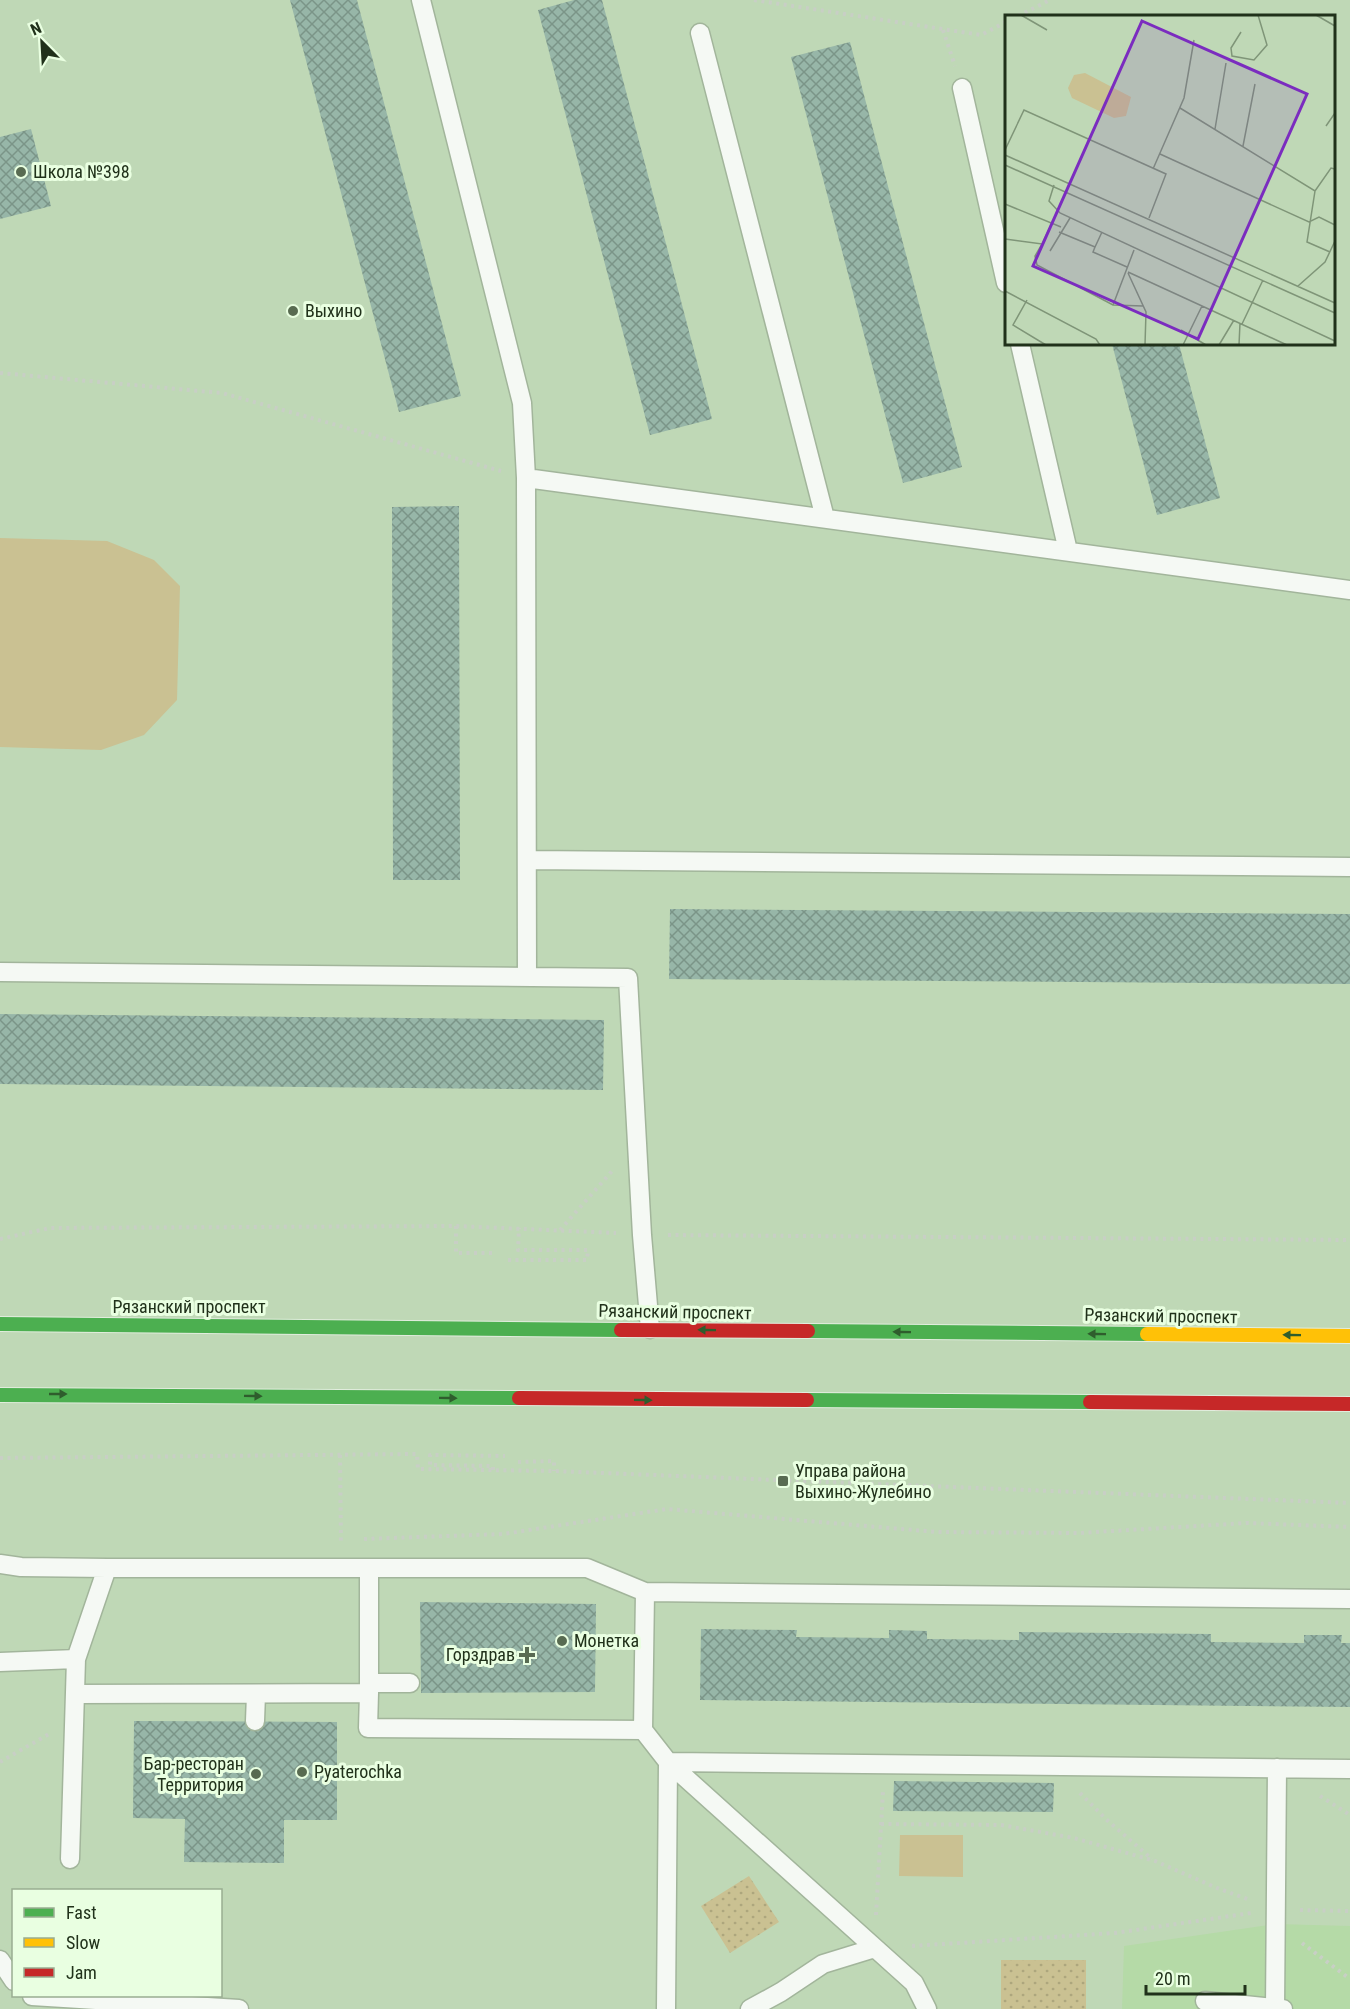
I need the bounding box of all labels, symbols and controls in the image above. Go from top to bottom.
north arrow [12,12,72,72]
inset map [1005,15,1335,345]
text: N [28,18,44,39]
place label: Школа №398 [33,161,130,182]
marker: Школа №398 [14,165,28,179]
place label: Выхино [305,300,362,321]
marker: Выхино [286,304,300,318]
street label: Рязанский проспект [112,1296,266,1317]
street label: Рязанский проспект [598,1300,752,1323]
street label: Рязанский проспект [1084,1304,1238,1327]
one-way arrow [697,1325,716,1335]
one-way arrow [892,1327,911,1337]
one-way arrow [1087,1329,1106,1338]
one-way arrow [1282,1331,1301,1340]
one-way arrow [49,1389,68,1399]
one-way arrow [244,1391,263,1401]
one-way arrow [439,1393,458,1403]
one-way arrow [634,1395,653,1405]
place label: Управа района Выхино-Жулебино [795,1460,931,1502]
marker: Управа района Выхино-Жулебино [776,1474,790,1488]
place label: Монетка [574,1630,639,1651]
marker: Монетка [555,1634,569,1648]
place label: Горздрав [446,1644,515,1665]
marker: Горздрав [520,1648,534,1662]
place label: Бар-ресторан Территория [144,1753,244,1795]
place label: Pyaterochka [314,1761,402,1782]
marker: Pyaterochka [295,1765,309,1779]
marker: Бар-ресторан Территория [249,1767,263,1781]
legend [12,1889,222,1997]
text: Fast [66,1902,97,1923]
text: Slow [66,1932,101,1953]
scale bar [1146,1958,1245,1996]
text: Jam [66,1962,97,1983]
text: 20 m [1155,1968,1190,1989]

